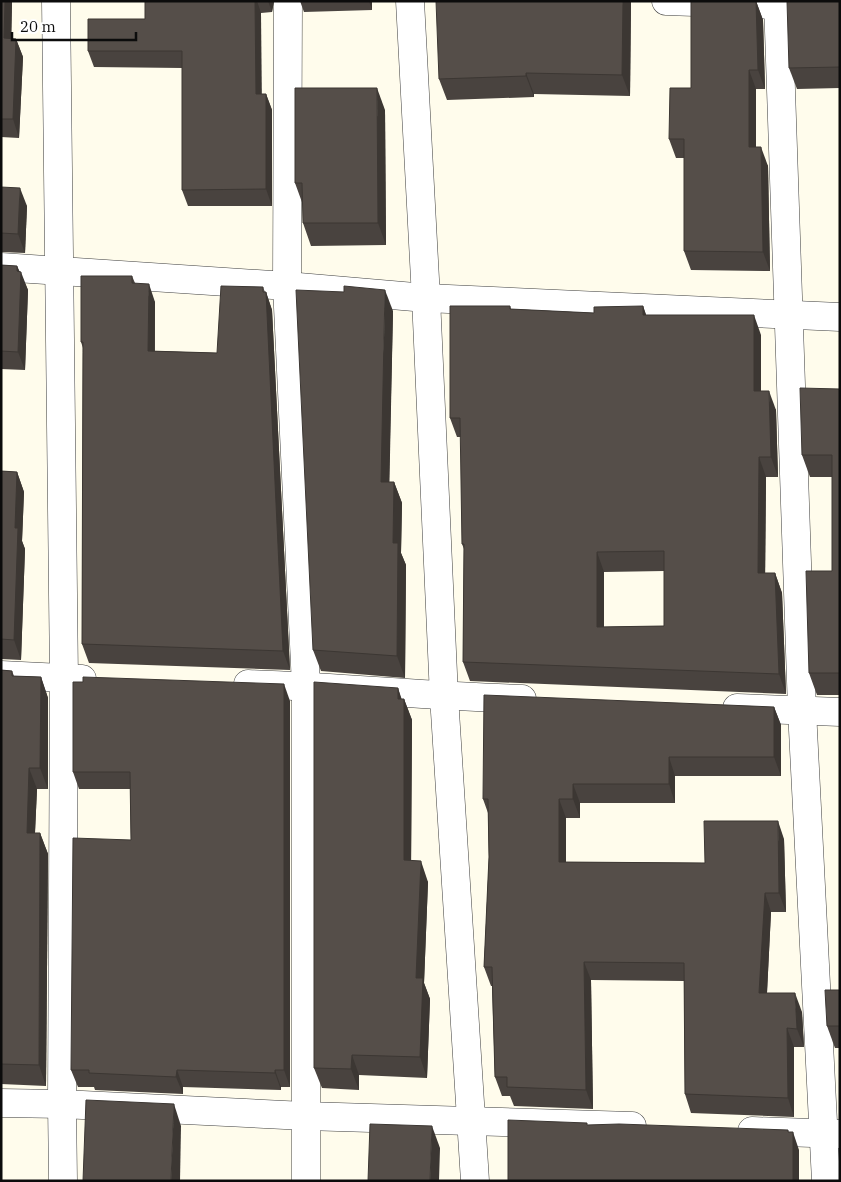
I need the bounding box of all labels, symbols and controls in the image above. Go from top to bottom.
scale bar [12,10,136,42]
text: 20 m [20,17,56,36]

